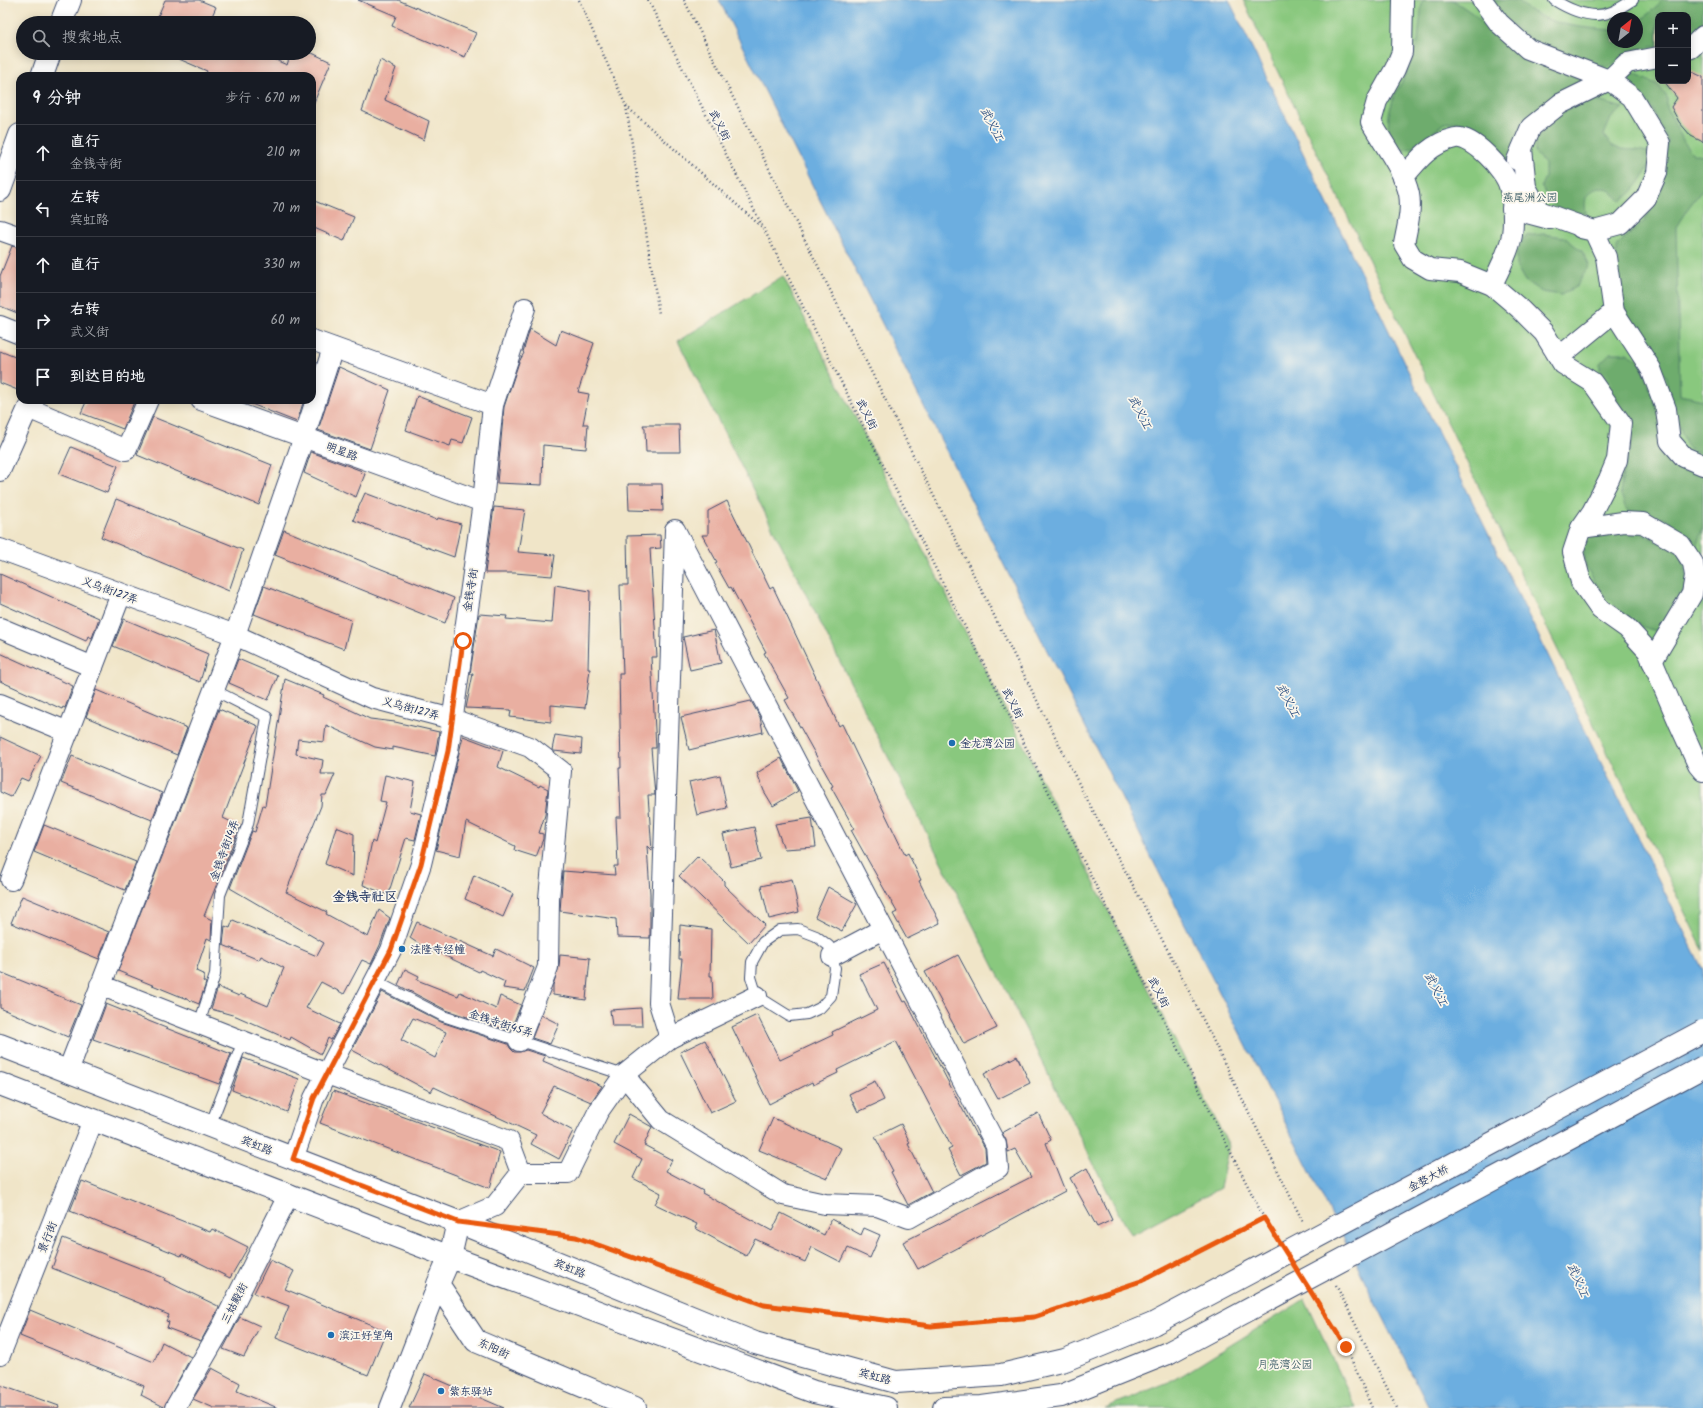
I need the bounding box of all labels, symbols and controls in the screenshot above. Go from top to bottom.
north arrow [1607,12,1643,48]
map controls [1655,12,1691,84]
button: + [1655,12,1691,48]
search box [16,16,316,60]
text: 搜索地点 [62,26,122,50]
icon: search [30,27,52,49]
button: − [1655,48,1691,84]
text: 9 分钟 [32,85,81,112]
text: 步行 · 670 m [225,88,300,109]
water label: 武义江 [975,104,1009,145]
street label: 武义街 [704,107,735,145]
text: 直行 [70,130,100,154]
icon: ahead [32,142,54,164]
text: 210 m [266,142,300,163]
text: 金钱寺街 [70,154,122,175]
text: 左转 [70,186,100,210]
park label: 燕尾洲公园 [1503,189,1558,207]
icon: left [32,198,54,220]
text: 70 m [272,198,300,219]
text: 宾虹路 [70,210,109,231]
text: 直行 [70,253,100,277]
icon: ahead [32,254,54,276]
text: 330 m [263,254,300,275]
text: 右转 [70,298,100,322]
icon: right [32,310,54,332]
text: 60 m [271,310,300,331]
text: 武义街 [70,322,109,343]
text: 到达目的地 [70,365,145,389]
icon: arrive [32,366,54,388]
water label: 武义江 [1123,392,1157,433]
street label: 武义街 [851,396,882,434]
street label: 明星路 [323,438,360,466]
street label: 金钱寺街 [459,566,483,613]
street label: 义乌街127弄 [79,572,140,609]
route start [454,632,472,650]
water label: 武义江 [1271,680,1305,721]
street label: 武义街 [997,685,1028,723]
street label: 义乌街127弄 [380,693,442,725]
place label: 金龙湾公园 [960,735,1015,753]
marker: 金龙湾公园 [947,738,957,748]
street label: 金钱寺街14弄 [205,817,244,884]
district label: 金钱寺社区 [332,887,398,908]
place label: 法隆寺经幢 [410,941,466,959]
marker: 法隆寺经幢 [397,944,407,954]
water label: 武义江 [1419,969,1453,1010]
street label: 武义街 [1143,974,1174,1012]
street label: 金钱寺街45弄 [466,1005,535,1043]
street label: 宾虹路 [238,1131,275,1160]
street label: 金婺大桥 [1405,1161,1452,1197]
street label: 景行街 [33,1218,63,1256]
street label: 宾虹路 [551,1254,588,1283]
water label: 武义江 [1562,1260,1594,1301]
street label: 三姑殿街 [217,1279,253,1327]
place label: 滨江好望角 [339,1327,394,1345]
marker: 滨江好望角 [326,1330,336,1340]
street label: 东阳街 [475,1334,513,1364]
route end [1337,1338,1355,1356]
park label: 月亮湾公园 [1258,1356,1313,1374]
street label: 宾虹路 [856,1364,893,1390]
place label: 紫东驿站 [449,1383,493,1401]
marker: 紫东驿站 [436,1386,446,1396]

